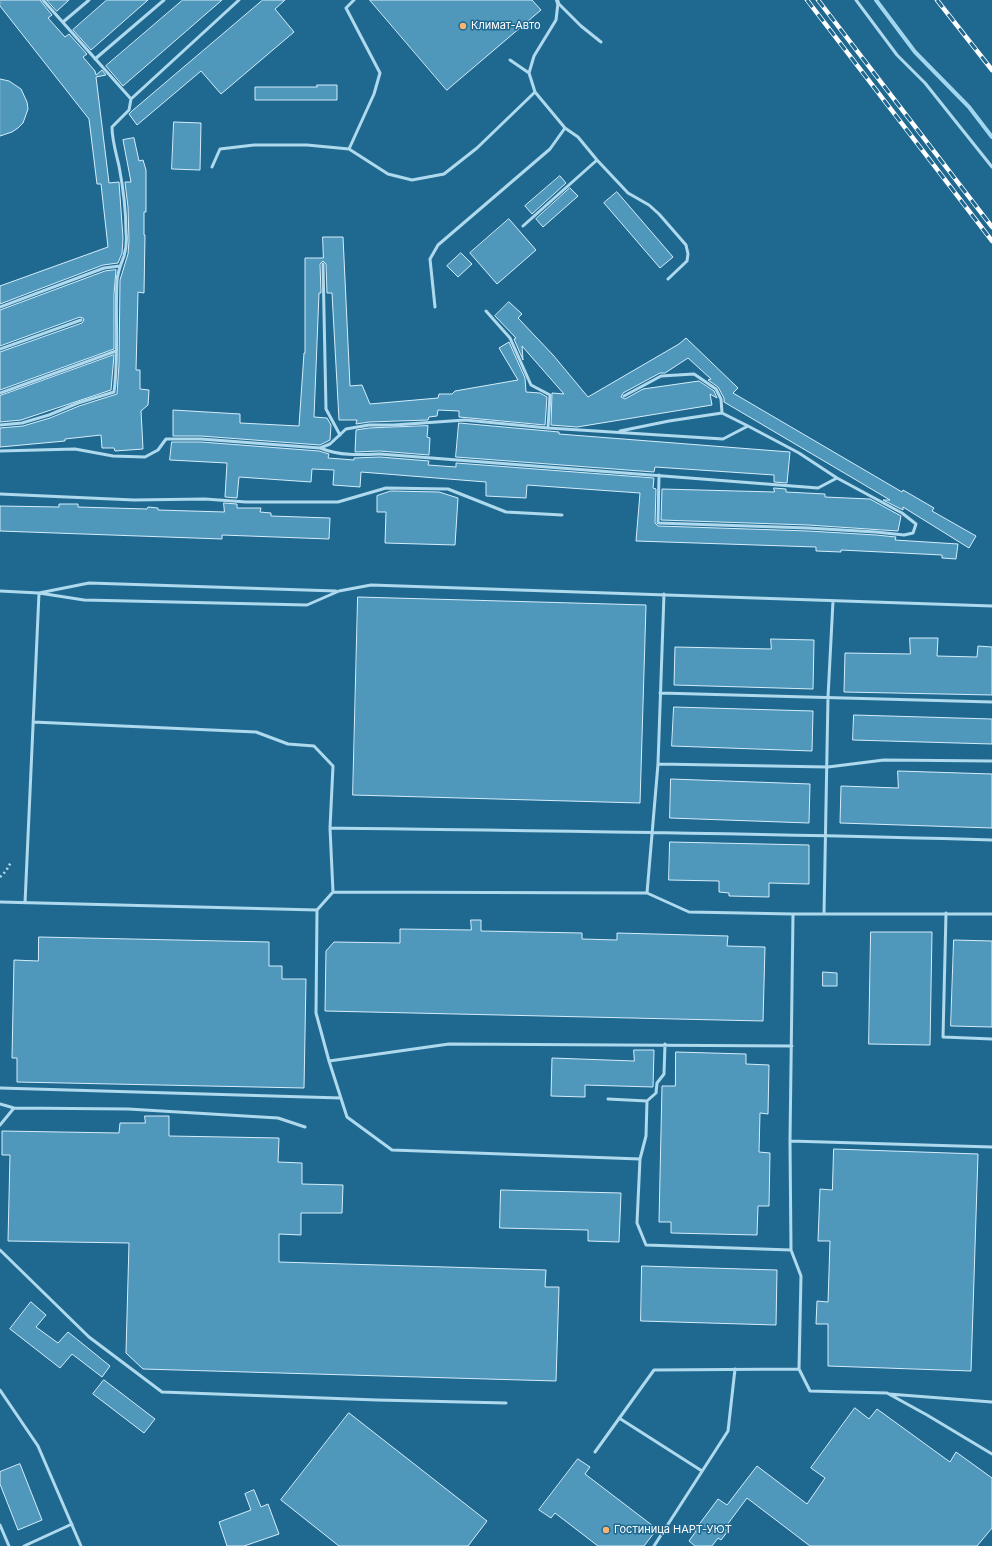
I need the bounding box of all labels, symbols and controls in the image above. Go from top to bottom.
place label: Климат-Авто [471,19,541,33]
marker: Климат-Авто [458,21,468,31]
place label: Гостиница НАРТ-УЮТ [614,1523,732,1537]
marker: Гостиница НАРТ-УЮТ [601,1525,611,1535]

